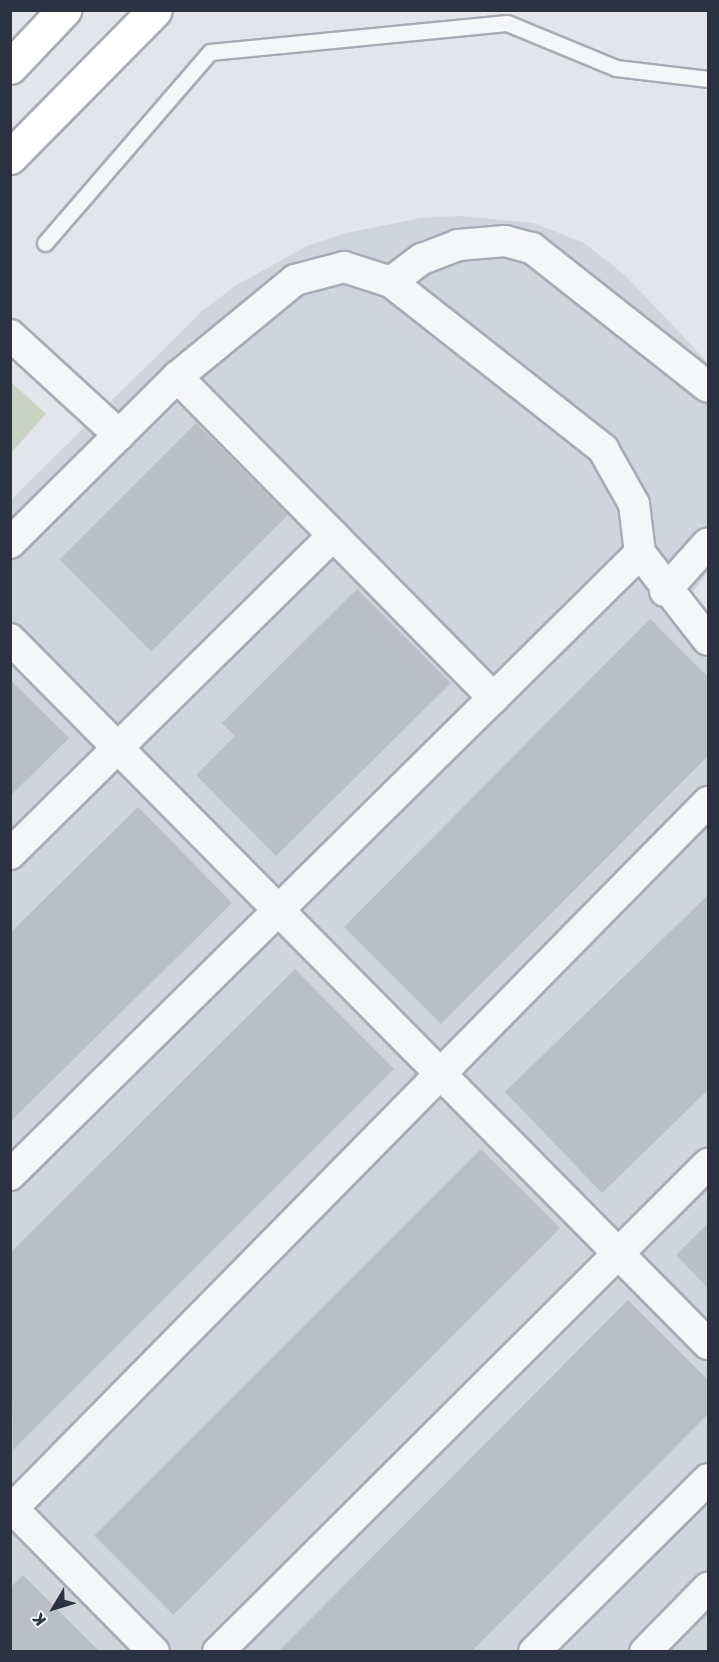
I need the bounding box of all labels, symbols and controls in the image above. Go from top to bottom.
north arrow [24,1578,84,1638]
text: K [29,1609,50,1629]

